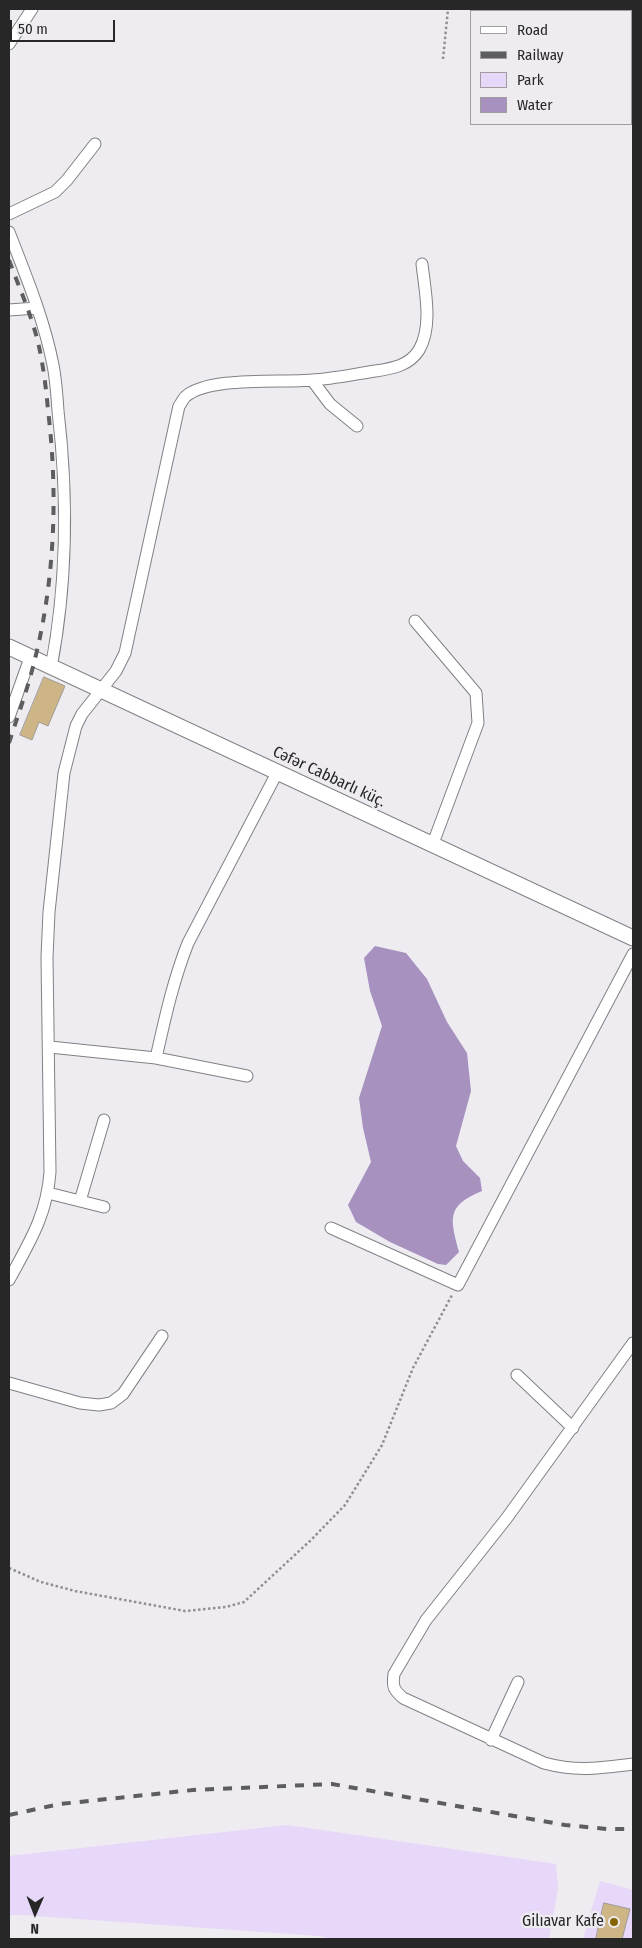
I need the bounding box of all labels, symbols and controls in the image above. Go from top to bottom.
scale bar [12,10,118,42]
legend [470,10,632,125]
text: 50 m [18,20,48,38]
text: Road [517,21,548,39]
text: Railway [517,46,564,64]
text: Park [517,71,544,89]
text: Water [517,96,552,114]
street label: Cəfər Cabbarlı küç. [270,742,388,812]
north arrow [10,1888,60,1938]
place label: Gilıavar Kafe [522,1912,604,1932]
marker: Gilıavar Kafe [608,1916,620,1928]
text: N [30,1920,39,1937]

